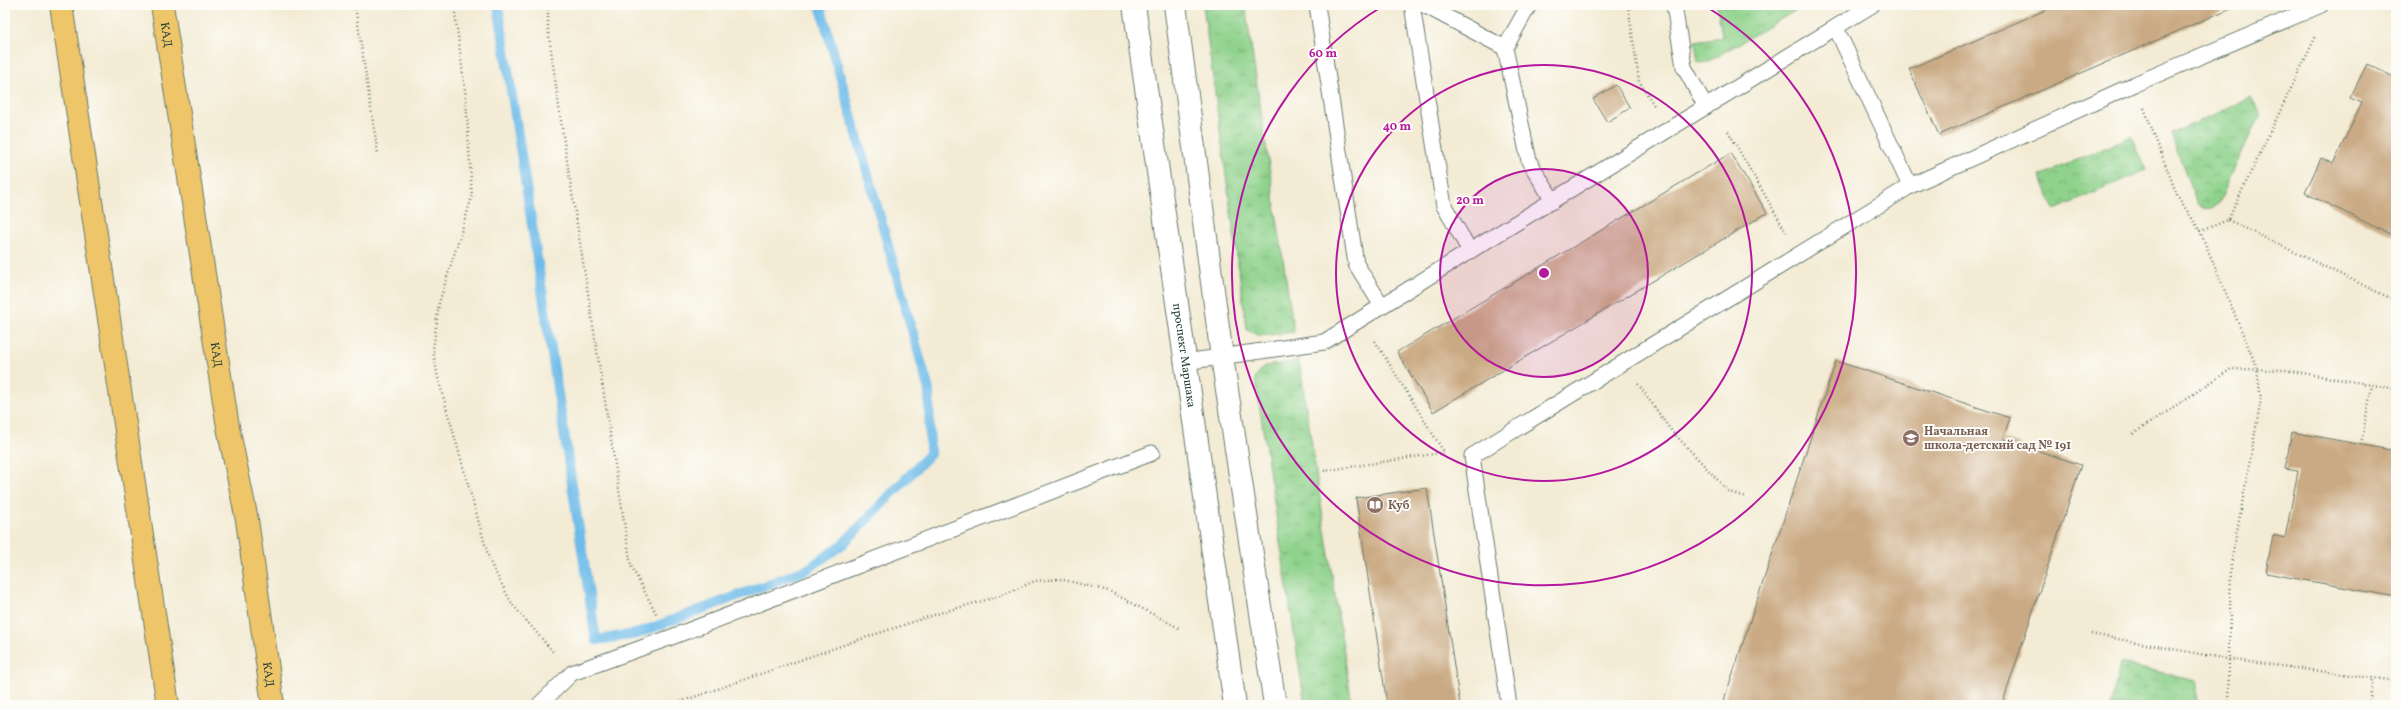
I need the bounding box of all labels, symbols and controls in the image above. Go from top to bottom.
street label: КАД [156,21,176,49]
text: 60 m [1309,46,1337,62]
text: 40 m [1383,119,1412,135]
text: 20 m [1456,193,1484,209]
centre of rings [1537,266,1551,280]
street label: проспект Маршака [1168,302,1199,409]
street label: КАД [206,341,226,369]
place label: Начальная школа-детский сад № 191 [1924,424,2071,454]
school or university icon: Начальная школа-детский сад № 191 [1901,428,1921,448]
library icon: Куб [1365,495,1385,515]
place label: Куб [1388,498,1410,514]
street label: КАД [258,661,277,689]

